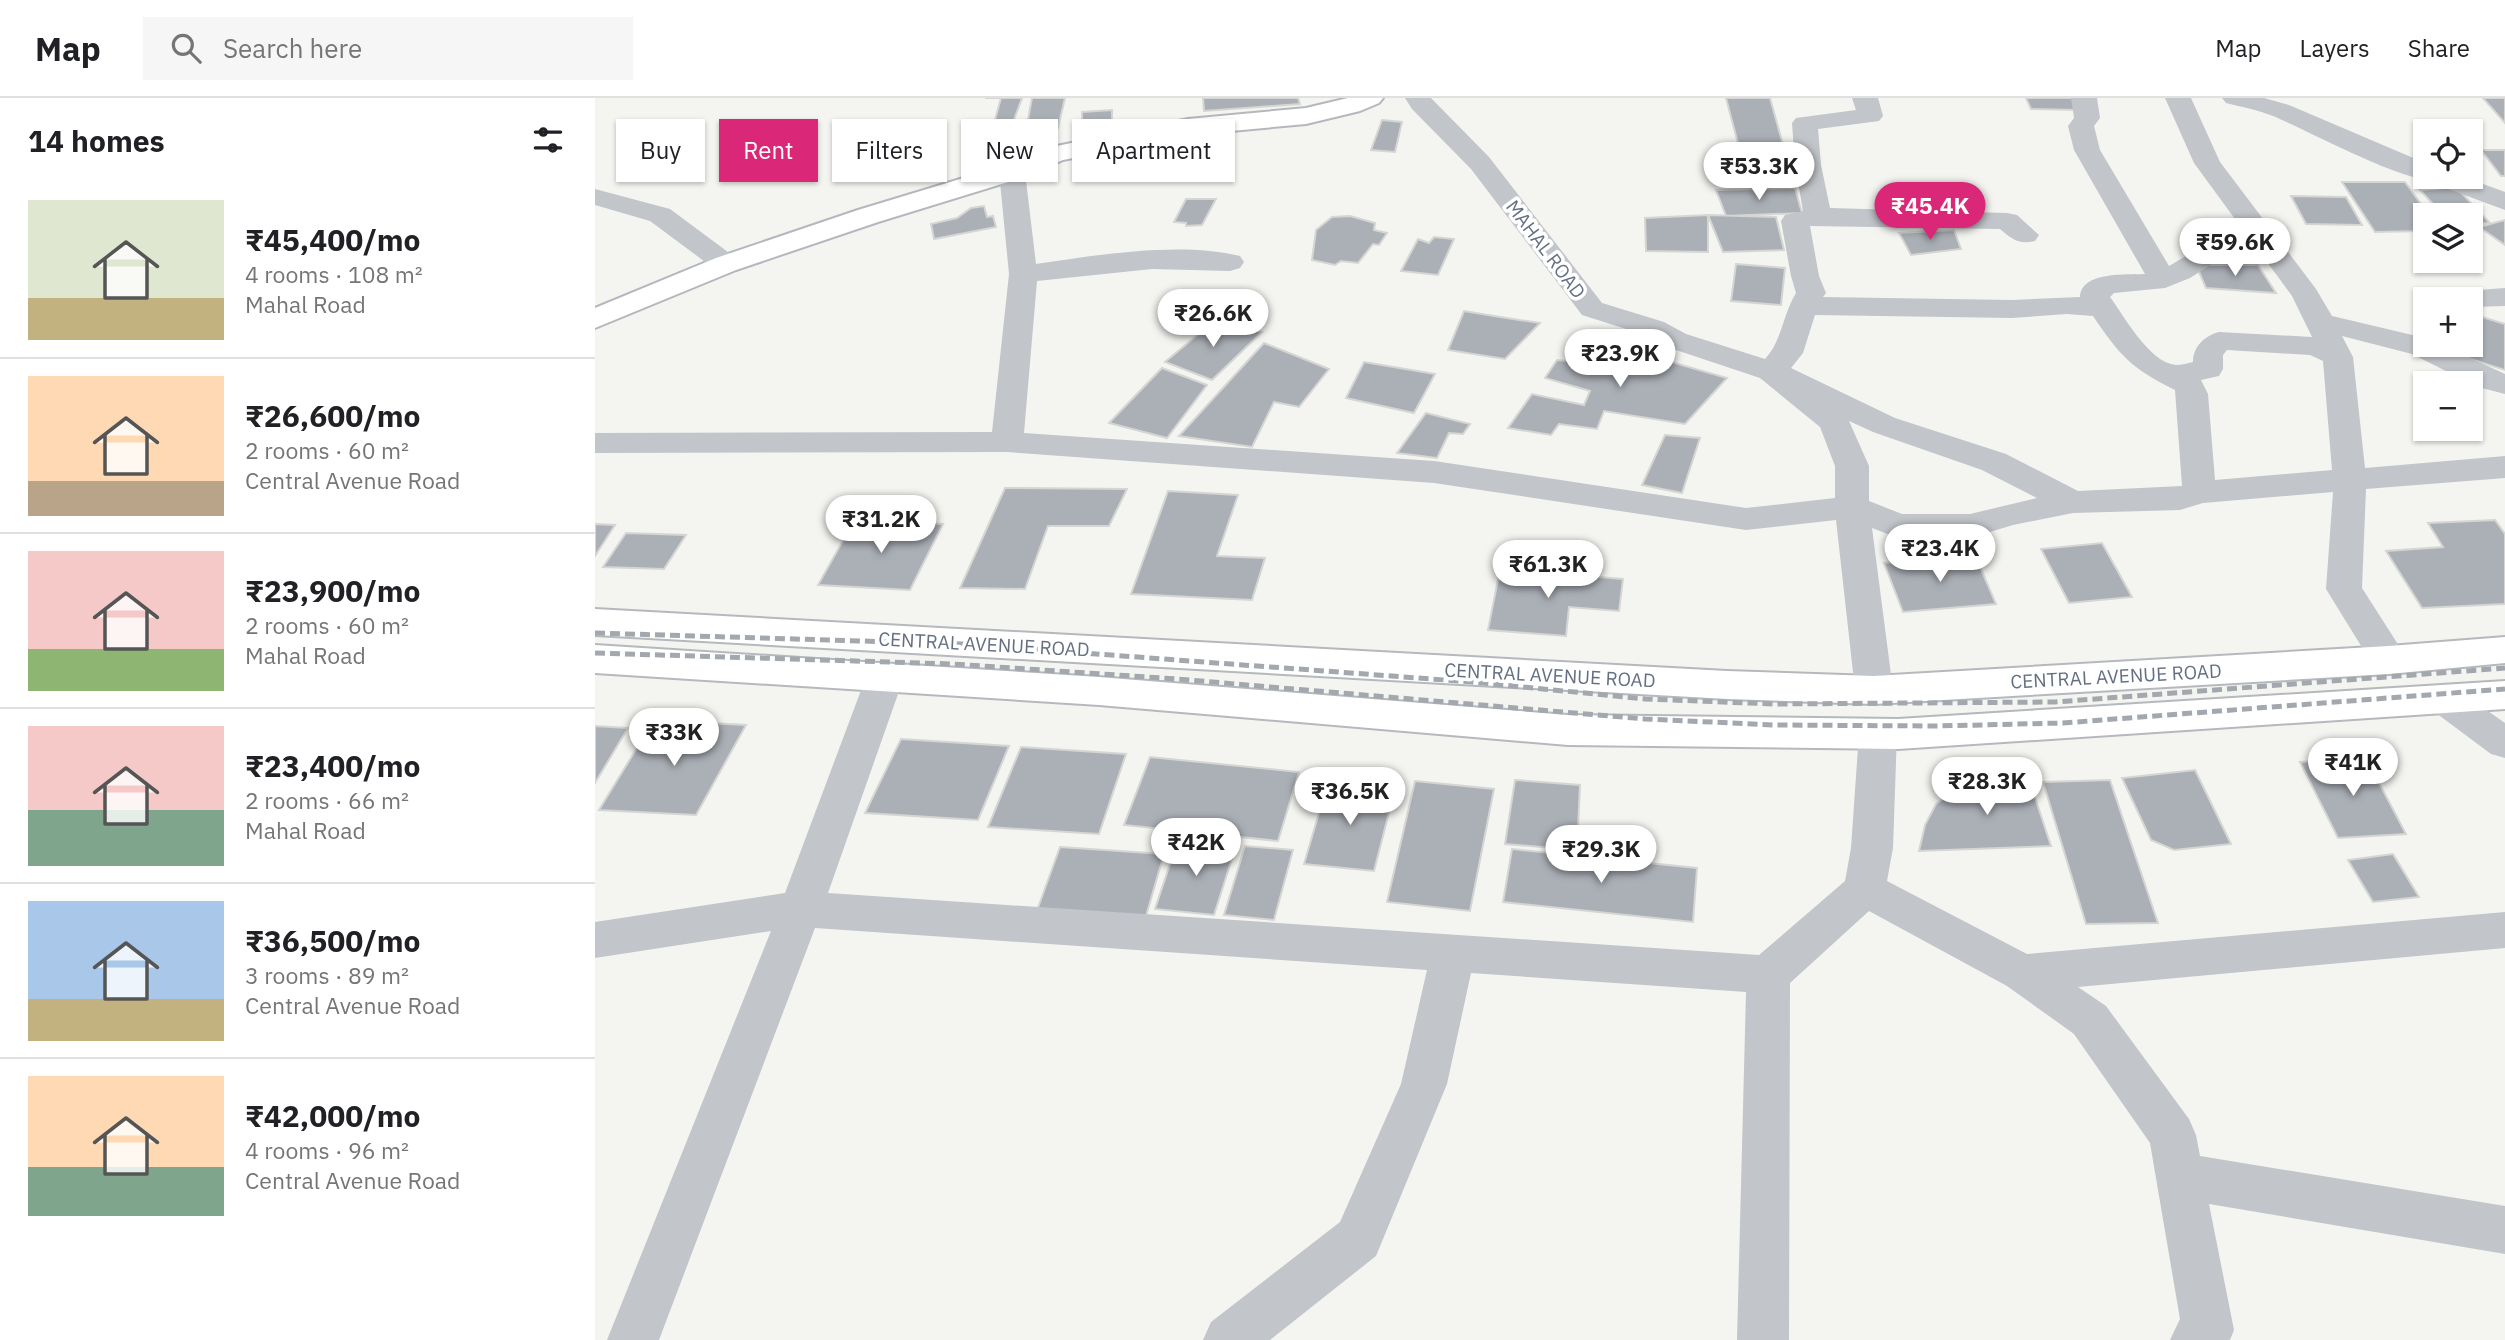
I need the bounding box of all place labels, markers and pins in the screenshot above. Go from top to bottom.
pin: ₹53.3K [1702,142,1816,202]
pin: ₹45.4K [1873,183,1987,242]
pin: ₹59.6K [2178,218,2292,278]
pin: ₹26.6K [1156,289,1270,349]
pin: ₹23.9K [1563,330,1677,389]
pin: ₹31.2K [824,496,938,555]
pin: ₹23.4K [1883,524,1997,584]
pin: ₹61.3K [1491,540,1605,600]
pin: ₹33K [633,708,715,768]
pin: ₹41K [2312,738,2394,798]
pin: ₹28.3K [1930,758,2044,817]
pin: ₹36.5K [1293,768,1407,827]
pin: ₹42K [1155,818,1237,878]
pin: ₹29.3K [1544,826,1658,885]

